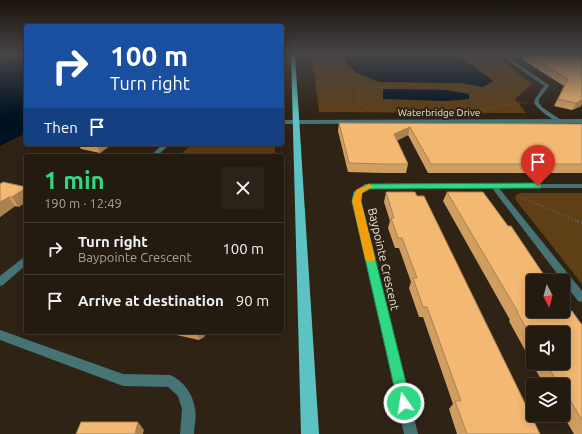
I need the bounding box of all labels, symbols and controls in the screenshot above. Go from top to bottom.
icon: right [44,40,96,92]
text: 100 m [110,40,188,71]
text: Turn right [110,73,190,93]
street label: Waterbridge Drive [398,107,480,118]
icon: arrive [86,116,108,138]
text: Then [44,119,78,136]
pin [521,145,555,186]
icon: arrive [527,151,549,173]
text: 1 min [44,167,105,194]
button: close [222,167,264,209]
text: 190 m · 12:49 [44,196,122,210]
street label: Baypointe Crescent [366,206,402,312]
text: Turn right [78,233,148,250]
icon: right [44,238,66,260]
text: 100 m [222,240,264,257]
text: Baypointe Crescent [78,250,192,264]
north arrow [526,274,570,318]
map controls [526,274,570,422]
icon: arrive [44,290,66,312]
text: Arrive at destination [78,292,224,309]
text: 90 m [236,292,269,309]
button: sound [526,326,570,370]
button: layers [526,378,570,422]
position arrow [383,382,425,424]

